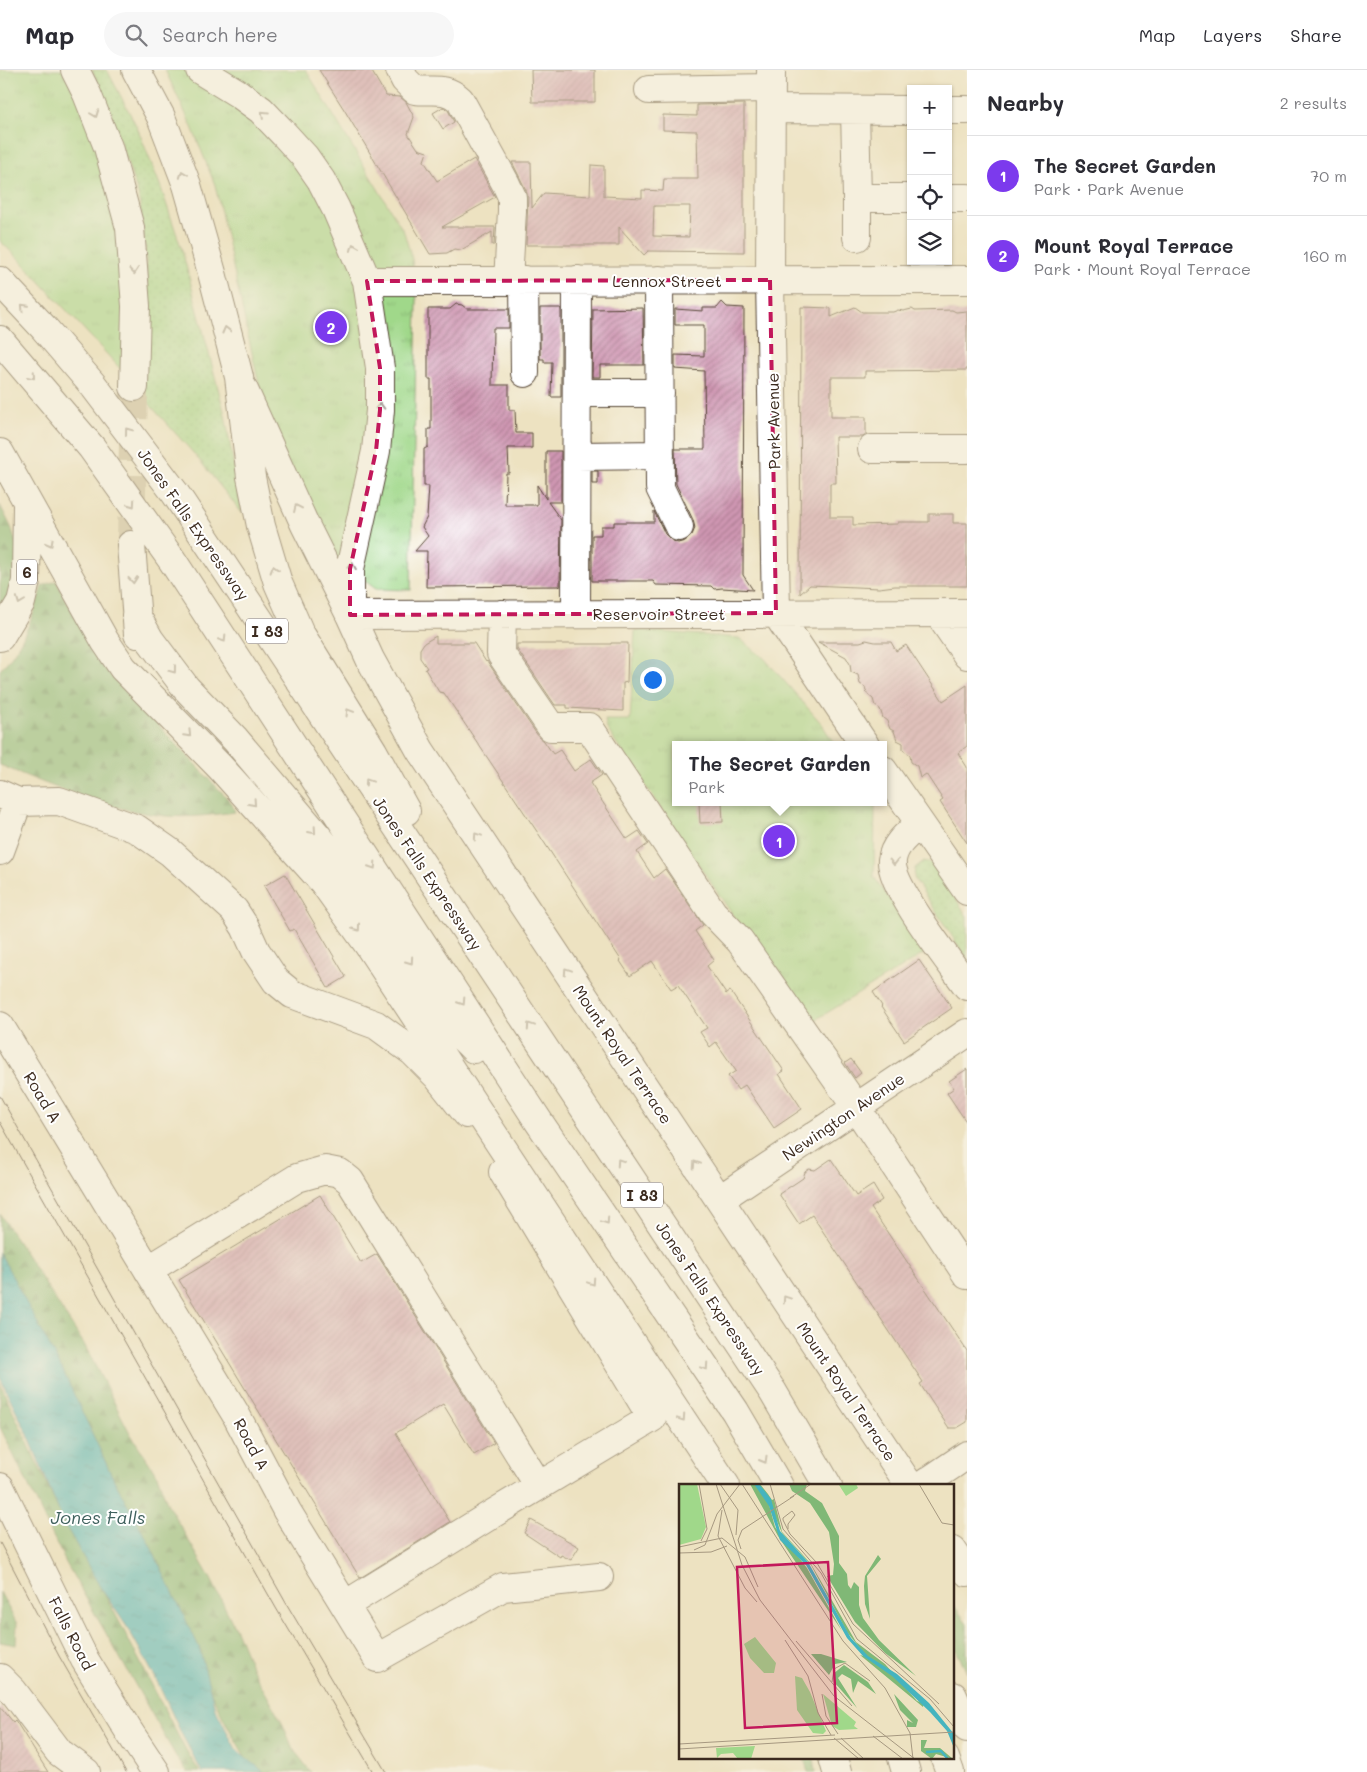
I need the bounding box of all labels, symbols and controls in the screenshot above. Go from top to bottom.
search box [104,12,454,57]
text: Map [25,19,74,50]
icon: search [122,21,150,49]
text: Search here [162,22,278,47]
text: Map [1139,23,1175,47]
text: Layers [1203,23,1262,47]
text: Share [1290,23,1342,47]
map controls [907,85,952,265]
button: + [907,85,952,130]
text: Nearby [987,89,1064,116]
text: 2 results [1280,92,1347,113]
one-way arrow [89,110,99,118]
one-way arrow [261,111,270,120]
button: − [907,130,952,175]
text: The Secret Garden [1034,153,1216,178]
text: 1 [999,165,1007,186]
text: 70 m [1310,165,1347,186]
one-way arrow [178,170,189,179]
button: locate [907,175,952,220]
text: Park · Park Avenue [1034,178,1184,199]
button: layers [907,220,952,265]
text: Mount Royal Terrace [1034,233,1233,258]
one-way arrow [349,244,359,252]
text: 2 [999,245,1007,266]
text: 160 m [1302,245,1347,266]
text: Park · Mount Royal Terrace [1034,258,1251,279]
one-way arrow [128,268,139,276]
street label: Lennox Street [612,270,722,291]
one-way arrow [21,303,30,312]
pin: 2 [315,308,347,346]
one-way arrow [222,327,232,335]
one-way arrow [27,371,36,380]
street label: Park Avenue [762,372,784,470]
one-way arrow [374,402,385,410]
one-way arrow [126,428,134,437]
street label: Jones Falls Expressway [133,444,255,604]
one-way arrow [126,499,135,508]
one-way arrow [293,504,304,513]
one-way arrow [44,538,54,547]
road number: 6 [17,560,37,584]
one-way arrow [346,562,356,570]
one-way arrow [269,565,279,573]
one-way arrow [127,577,138,585]
one-way arrow [16,596,26,605]
street label: Reservoir Street [593,603,725,624]
road number: I 83 [246,618,288,644]
one-way arrow [217,634,227,643]
one-way arrow [167,664,176,674]
your location [640,667,666,693]
one-way arrow [345,708,355,717]
one-way arrow [182,728,191,737]
popup [672,741,887,806]
text: The Secret Garden [689,751,870,776]
text: Park [689,776,725,797]
one-way arrow [365,779,374,788]
street label: Jones Falls Expressway [369,792,487,954]
one-way arrow [247,798,256,807]
pin: 1 [763,822,795,860]
one-way arrow [308,825,317,834]
one-way arrow [474,832,483,841]
one-way arrow [889,859,899,867]
one-way arrow [366,861,376,870]
one-way arrow [351,922,360,932]
one-way arrow [404,955,413,965]
one-way arrow [564,967,573,976]
street label: Mount Royal Terrace [569,980,677,1128]
one-way arrow [456,996,465,1006]
one-way arrow [527,1023,536,1032]
street label: Newington Avenue [778,1067,908,1165]
street label: Road A [20,1068,66,1126]
one-way arrow [617,1158,626,1167]
one-way arrow [693,1160,702,1170]
road number: I 83 [621,1182,663,1208]
one-way arrow [600,1215,609,1224]
street label: Jones Falls Expressway [652,1217,770,1379]
one-way arrow [586,1277,595,1286]
one-way arrow [783,1296,792,1305]
street label: Mount Royal Terrace [793,1317,901,1465]
one-way arrow [699,1361,708,1370]
one-way arrow [676,1412,685,1421]
street label: Road A [230,1414,274,1474]
one-way arrow [758,1455,768,1464]
inset map [679,1484,954,1760]
water label: Jones Falls [50,1505,146,1529]
street label: Falls Road [45,1593,99,1673]

